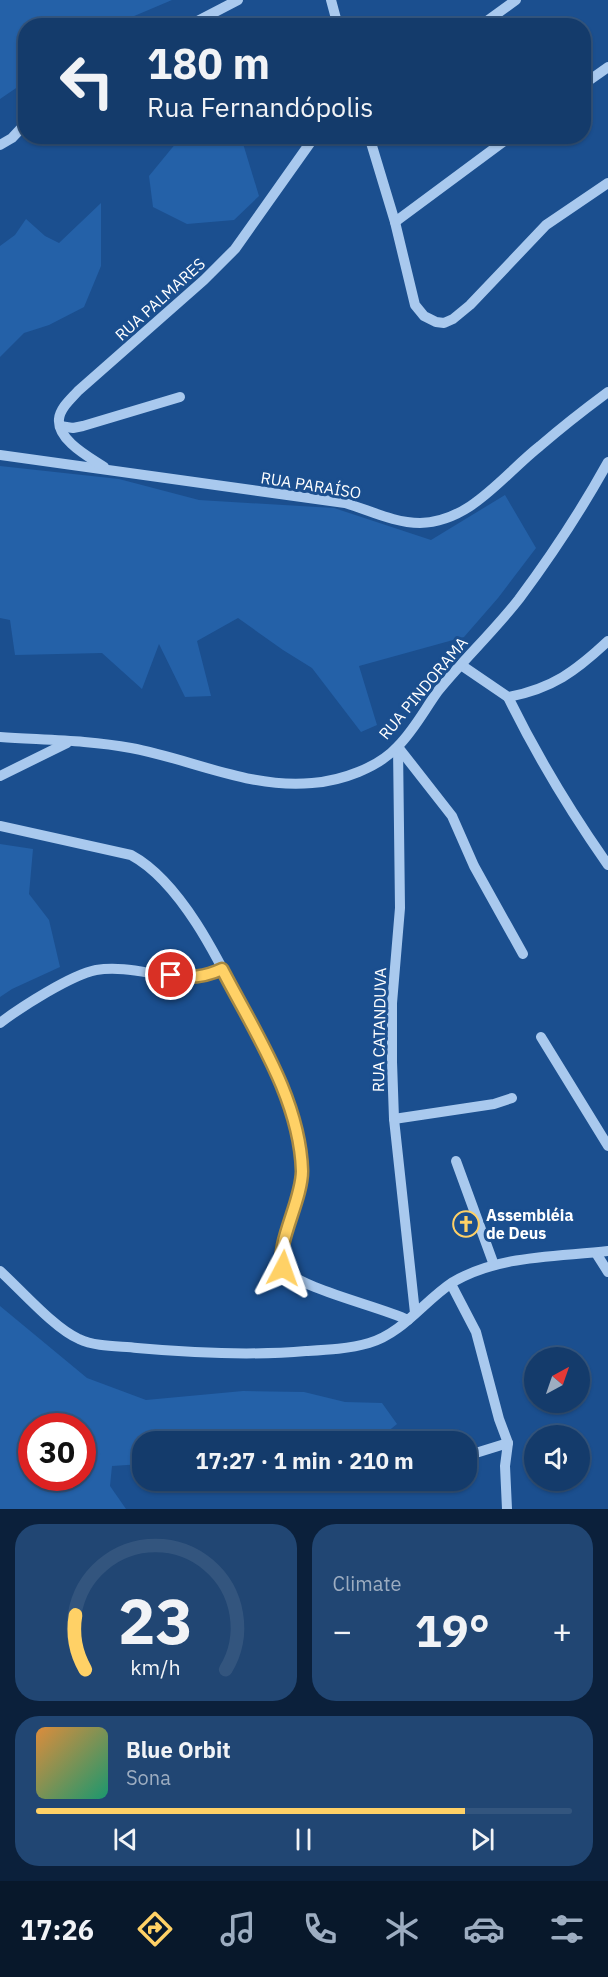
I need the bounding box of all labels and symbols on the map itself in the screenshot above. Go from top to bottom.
street label: RUA PALMARES [111,253,209,345]
street label: RUA PARAÍSO [259,466,363,503]
street label: RUA PINDORAMA [374,633,472,743]
pin [145,949,196,1000]
street label: RUA CATANDUVA [368,968,390,1092]
place label: Assembléia de Deus [486,1205,574,1243]
church icon: Assembléia de Deus [451,1209,481,1239]
position arrow [251,1236,315,1300]
north arrow [524,1347,590,1413]
speed limit sign: 30 [18,1413,96,1491]

